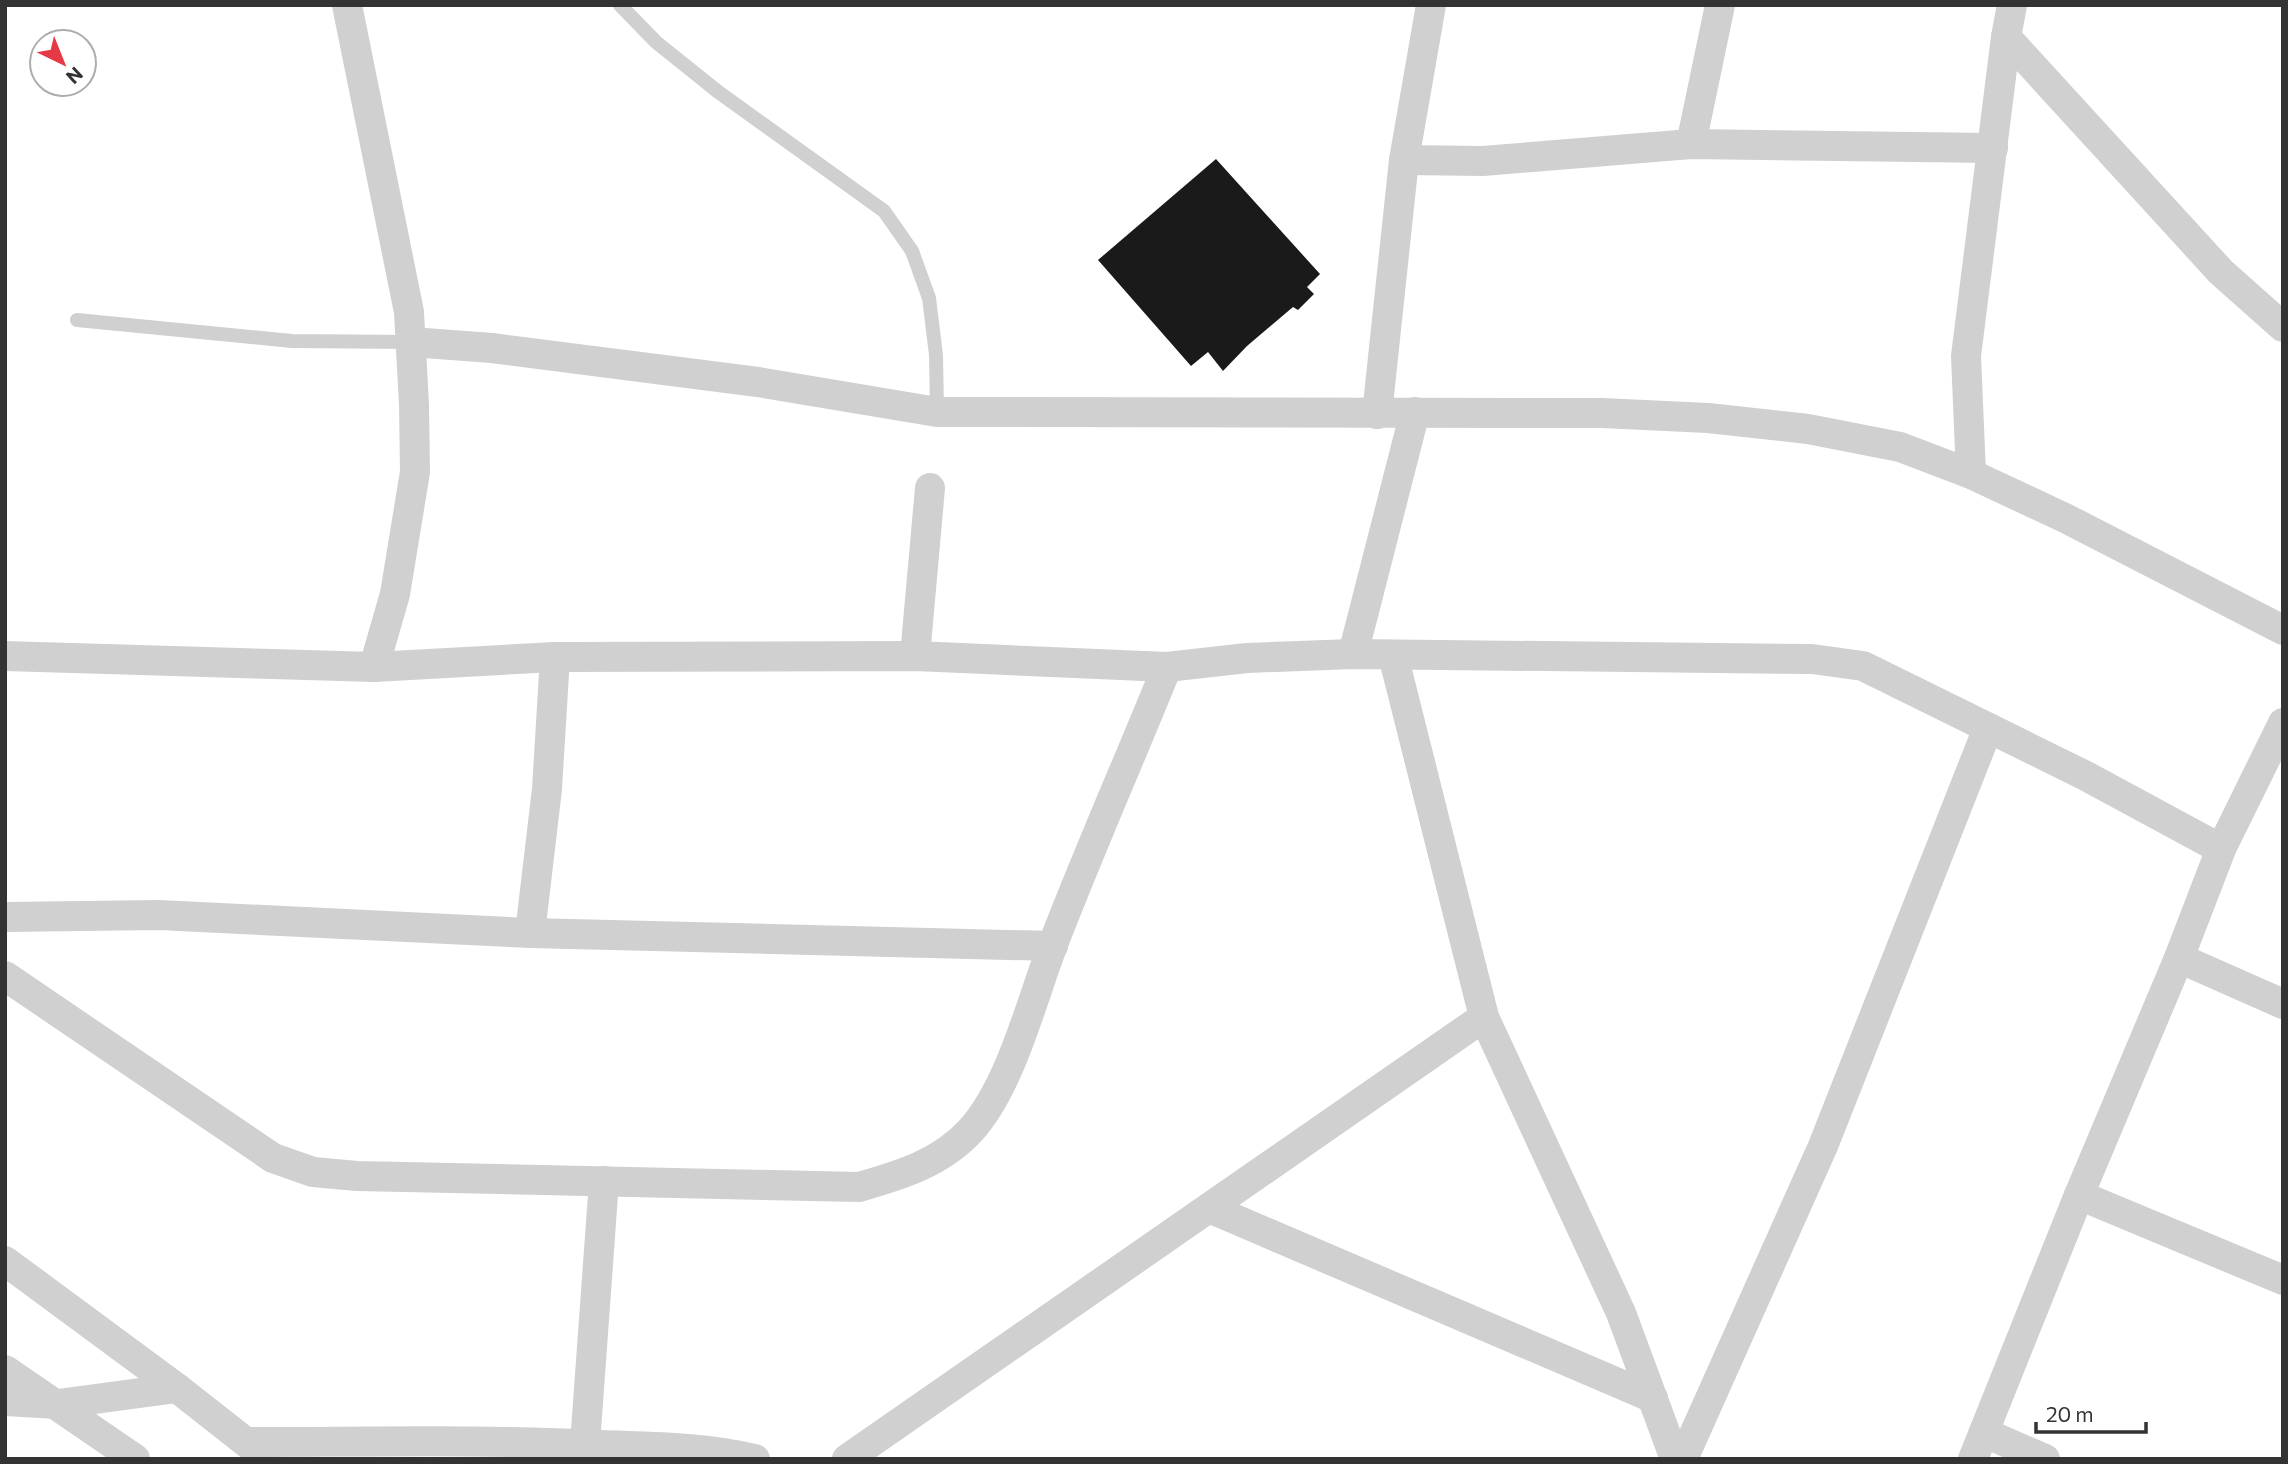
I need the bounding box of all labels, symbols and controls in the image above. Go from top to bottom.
north arrow [28,28,98,98]
text: N [62,63,88,89]
scale bar [2036,1390,2146,1434]
text: 20 m [2046,1401,2094,1426]

